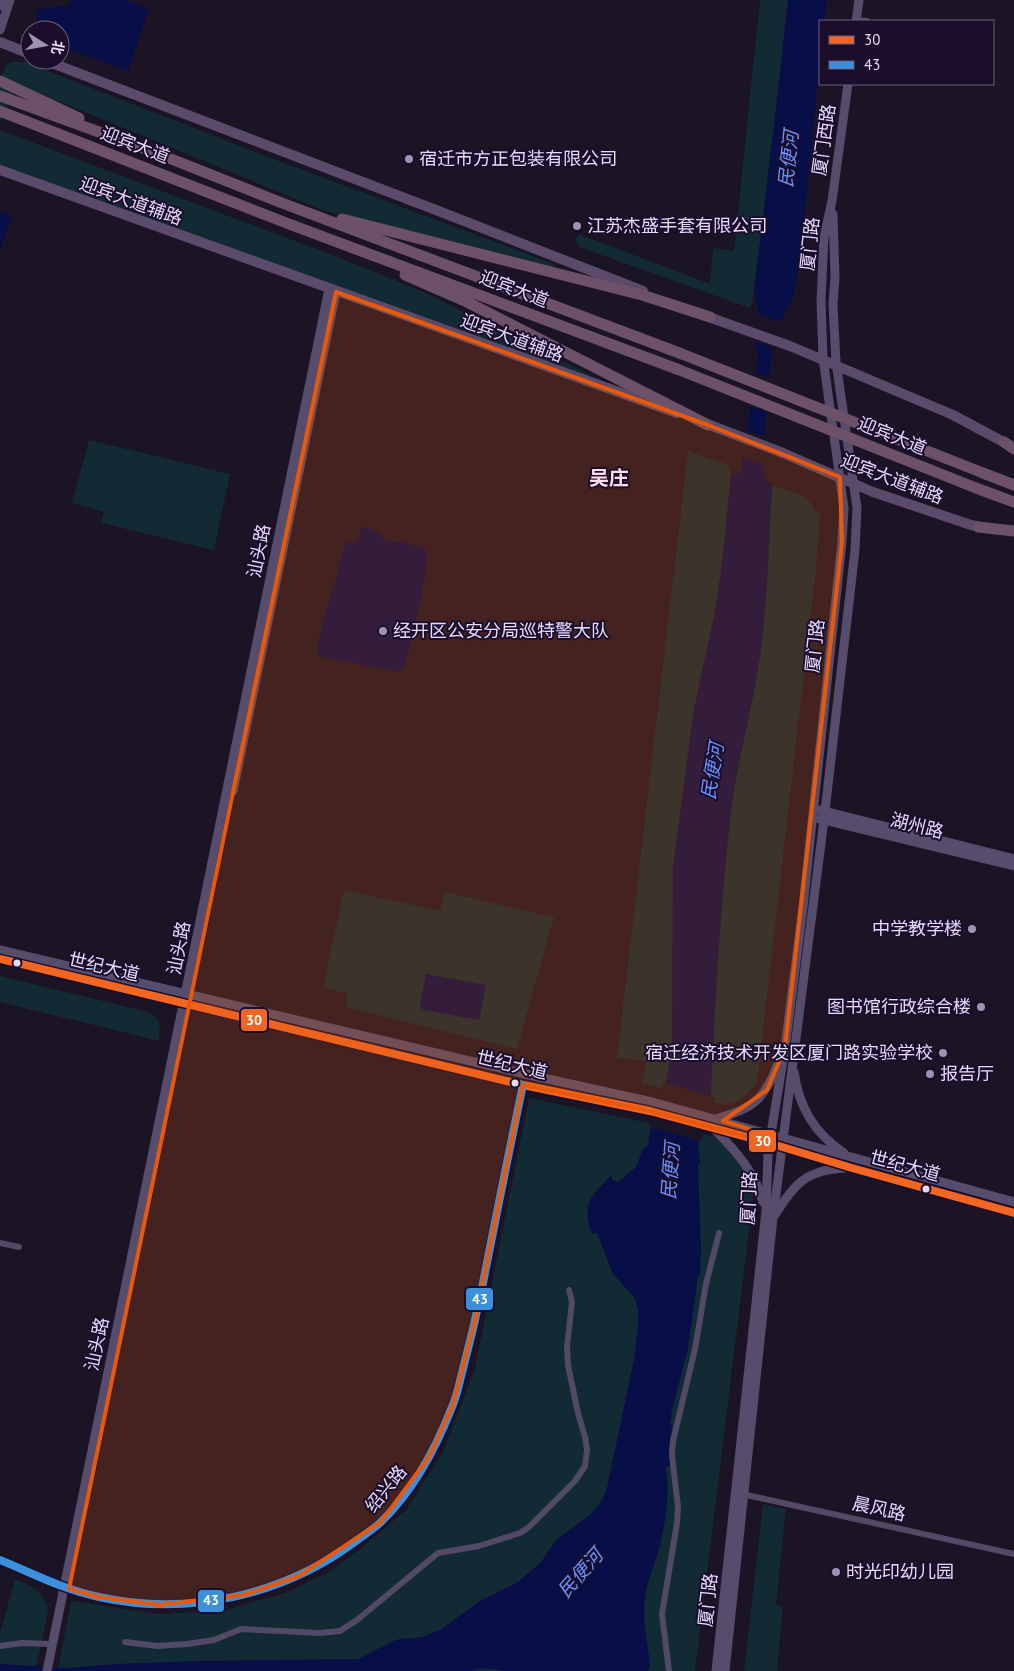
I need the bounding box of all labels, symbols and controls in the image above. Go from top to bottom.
north arrow [20,20,70,70]
legend [819,20,994,85]
text: 30 [864,30,880,49]
text: 北 [48,39,68,56]
text: 43 [864,55,880,74]
street label: 厦门西路 [807,103,840,177]
street label: 迎宾大道 [97,121,173,168]
water label: 民便河 [773,125,803,189]
place label: 宿迁市方正包装有限公司 [419,147,617,170]
marker: 宿迁市方正包装有限公司 [403,153,415,165]
street label: 迎宾大道辅路 [76,171,186,230]
place label: 江苏杰盛手套有限公司 [587,214,767,237]
street label: 厦门路 [795,216,824,272]
marker: 江苏杰盛手套有限公司 [571,220,583,232]
street label: 迎宾大道 [476,265,552,312]
street label: 迎宾大道辅路 [457,308,567,367]
street label: 迎宾大道 [855,411,930,460]
street label: 迎宾大道辅路 [838,448,947,509]
district label: 吴庄 [589,465,629,491]
street label: 汕头路 [242,522,275,580]
street label: 厦门路 [800,618,829,674]
place label: 经开区公安分局巡特警大队 [393,619,609,642]
marker: 经开区公安分局巡特警大队 [377,625,389,637]
water label: 民便河 [696,737,729,801]
street label: 湖州路 [888,808,946,843]
place label: 中学教学楼 [872,917,962,940]
street label: 汕头路 [162,919,195,977]
marker: 中学教学楼 [966,923,978,935]
street label: 世纪大道 [66,947,142,986]
unlabelled marker [12,958,22,968]
place label: 图书馆行政综合楼 [827,995,971,1018]
marker: 图书馆行政综合楼 [975,1001,987,1013]
line badge: 30 [240,1008,268,1032]
text: 30 [246,1011,262,1029]
place label: 宿迁经济技术开发区厦门路实验学校 [645,1041,933,1064]
street label: 世纪大道 [474,1045,550,1084]
marker: 宿迁经济技术开发区厦门路实验学校 [937,1047,949,1059]
place label: 报告厅 [940,1062,994,1085]
marker: 报告厅 [924,1068,936,1080]
unlabelled marker [510,1078,520,1088]
line badge: 30 [748,1129,777,1153]
text: 30 [755,1132,771,1150]
water label: 民便河 [656,1138,684,1200]
street label: 世纪大道 [867,1145,943,1186]
street label: 厦门路 [736,1170,761,1226]
unlabelled marker [921,1184,931,1194]
line badge: 43 [465,1287,494,1311]
text: 43 [472,1290,488,1308]
street label: 汕头路 [80,1315,113,1373]
street label: 绍兴路 [360,1460,412,1517]
street label: 晨风路 [850,1491,908,1526]
water label: 民便河 [552,1541,610,1602]
place label: 时光印幼儿园 [846,1560,954,1583]
marker: 时光印幼儿园 [830,1566,842,1578]
street label: 厦门路 [693,1572,722,1628]
line badge: 43 [197,1589,225,1613]
text: 43 [203,1591,219,1609]

